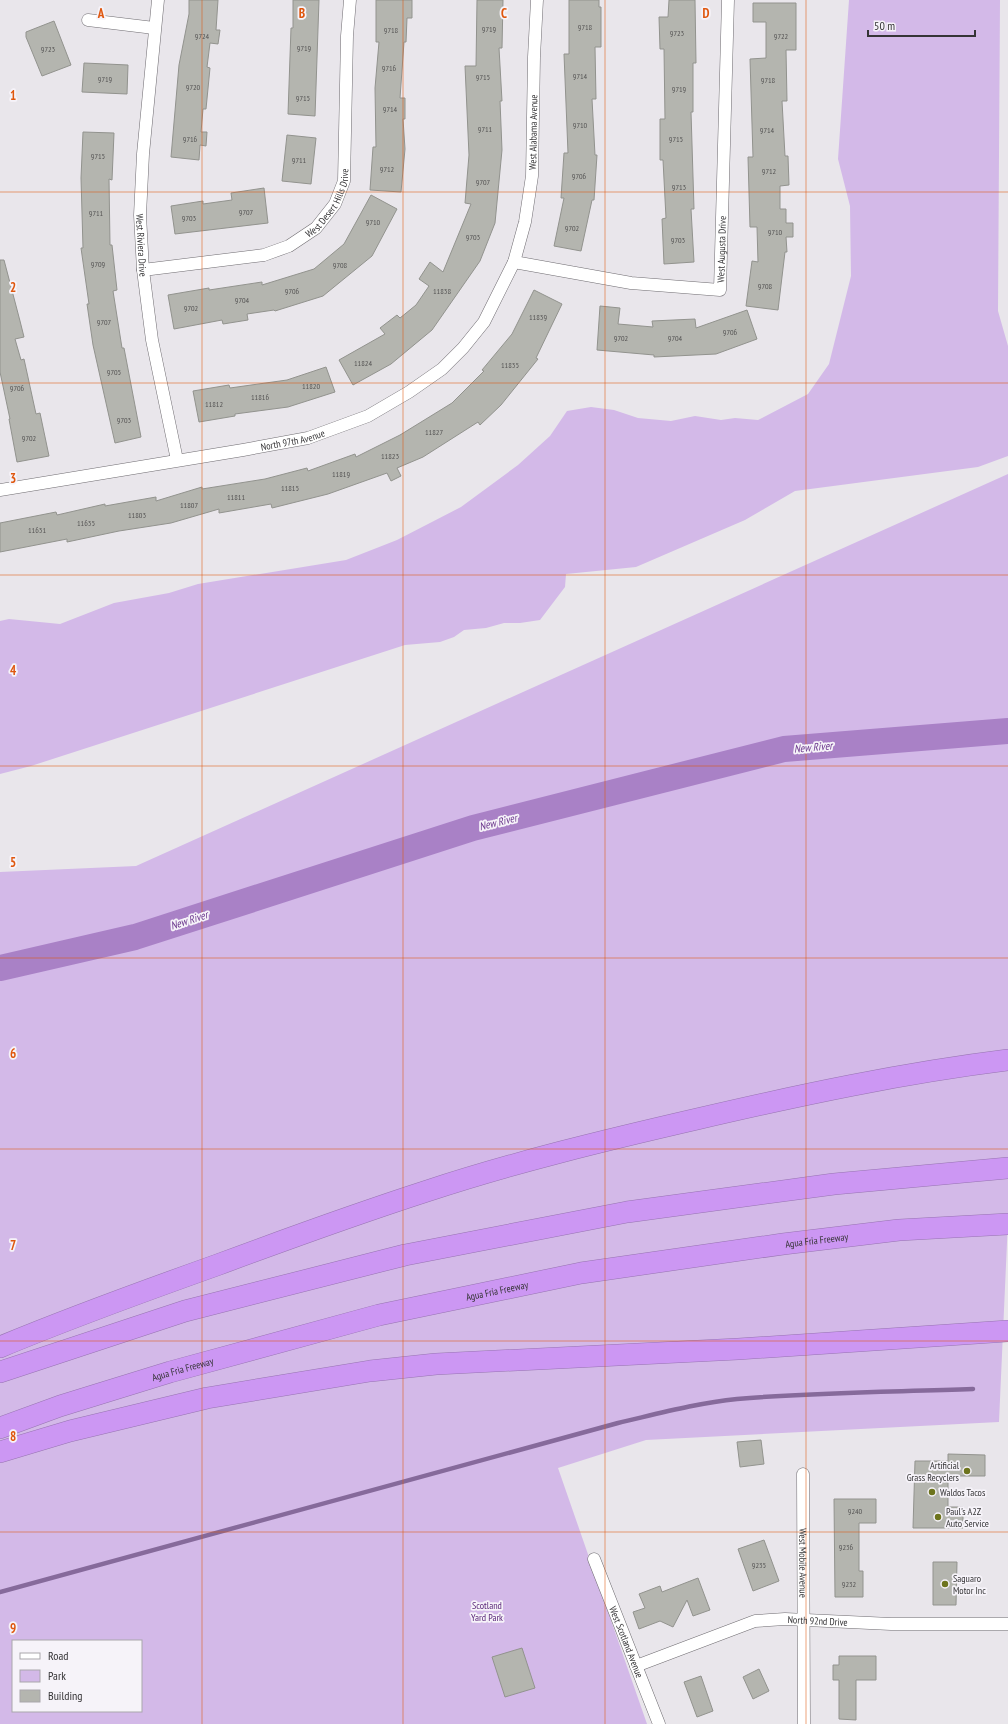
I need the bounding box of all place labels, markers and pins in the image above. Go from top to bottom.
place label: Artificial Grass Recyclers [907,1459,960,1484]
marker: Artificial Grass Recyclers [962,1466,972,1476]
place label: Waldos Tacos [940,1486,986,1499]
marker: Waldos Tacos [927,1487,937,1497]
place label: Paul's A2Z Auto Service [946,1505,989,1530]
marker: Paul's A2Z Auto Service [933,1512,943,1522]
place label: Saguaro Motor Inc [953,1572,986,1597]
marker: Saguaro Motor Inc [940,1579,950,1589]

